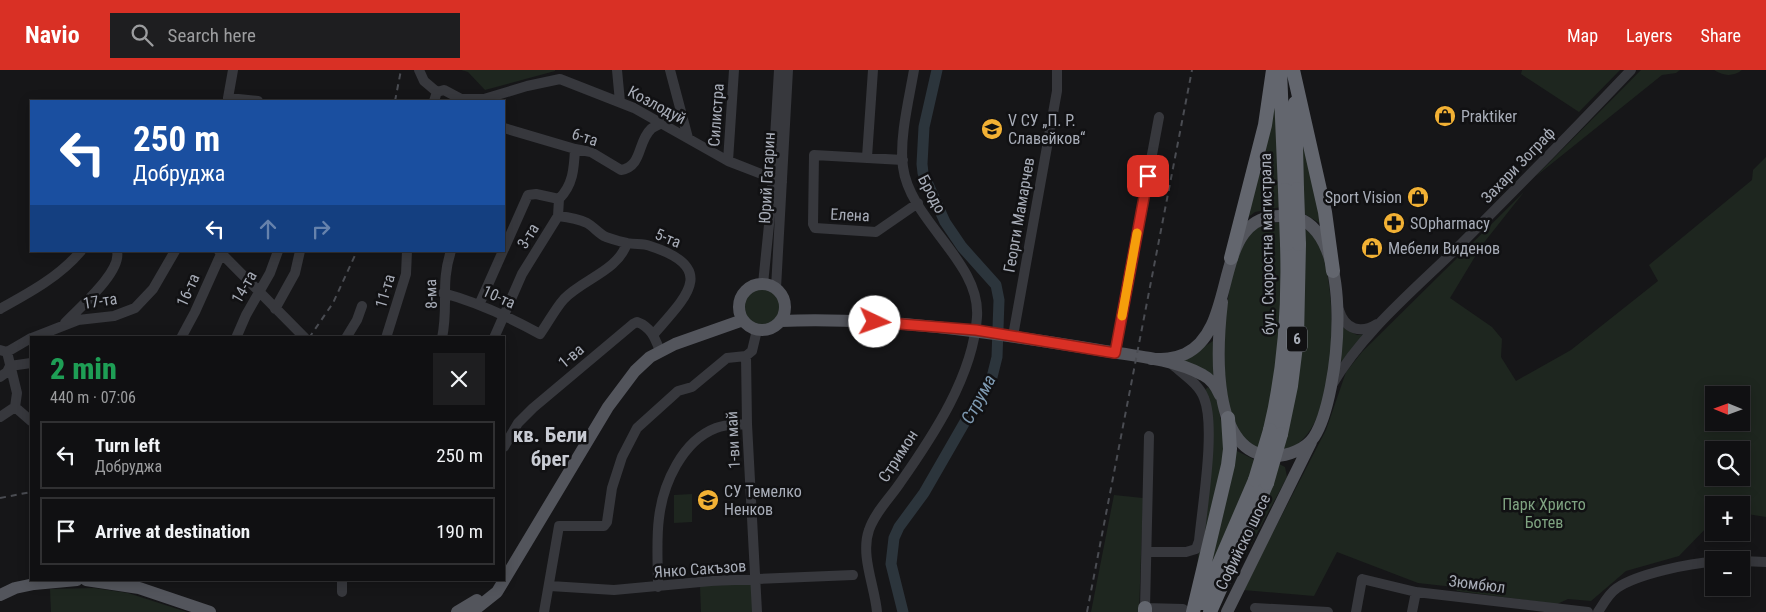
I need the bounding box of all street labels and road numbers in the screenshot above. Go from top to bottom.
street label: Козлодуй [625,82,689,128]
street label: Силистра [704,83,728,147]
street label: Захари Зограф [1477,123,1559,207]
street label: 6-та [570,124,600,150]
street label: Юрий Гагарин [755,132,779,224]
street label: бул. Скоростна магистрала [1256,153,1278,335]
street label: Георги Мамарчев [1000,156,1038,274]
street label: Бродо [914,172,950,216]
street label: Елена [830,204,870,226]
street label: 3-та [513,220,543,252]
street label: 5-та [652,224,684,252]
street label: 14-та [227,267,261,307]
street label: 16-та [172,271,204,309]
street label: 11-та [371,272,399,310]
street label: 8-ма [421,279,441,309]
street label: 10-та [480,281,518,313]
street label: 17-та [82,289,118,313]
road number: 6 [1287,326,1307,352]
street label: 1-ва [554,340,588,372]
street label: 1-ви май [722,411,744,469]
street label: Стримон [874,426,922,486]
street label: Софийско шосе [1212,491,1274,593]
street label: Янко Сакъзов [653,556,747,582]
street label: Зюмбюл [1448,571,1506,597]

